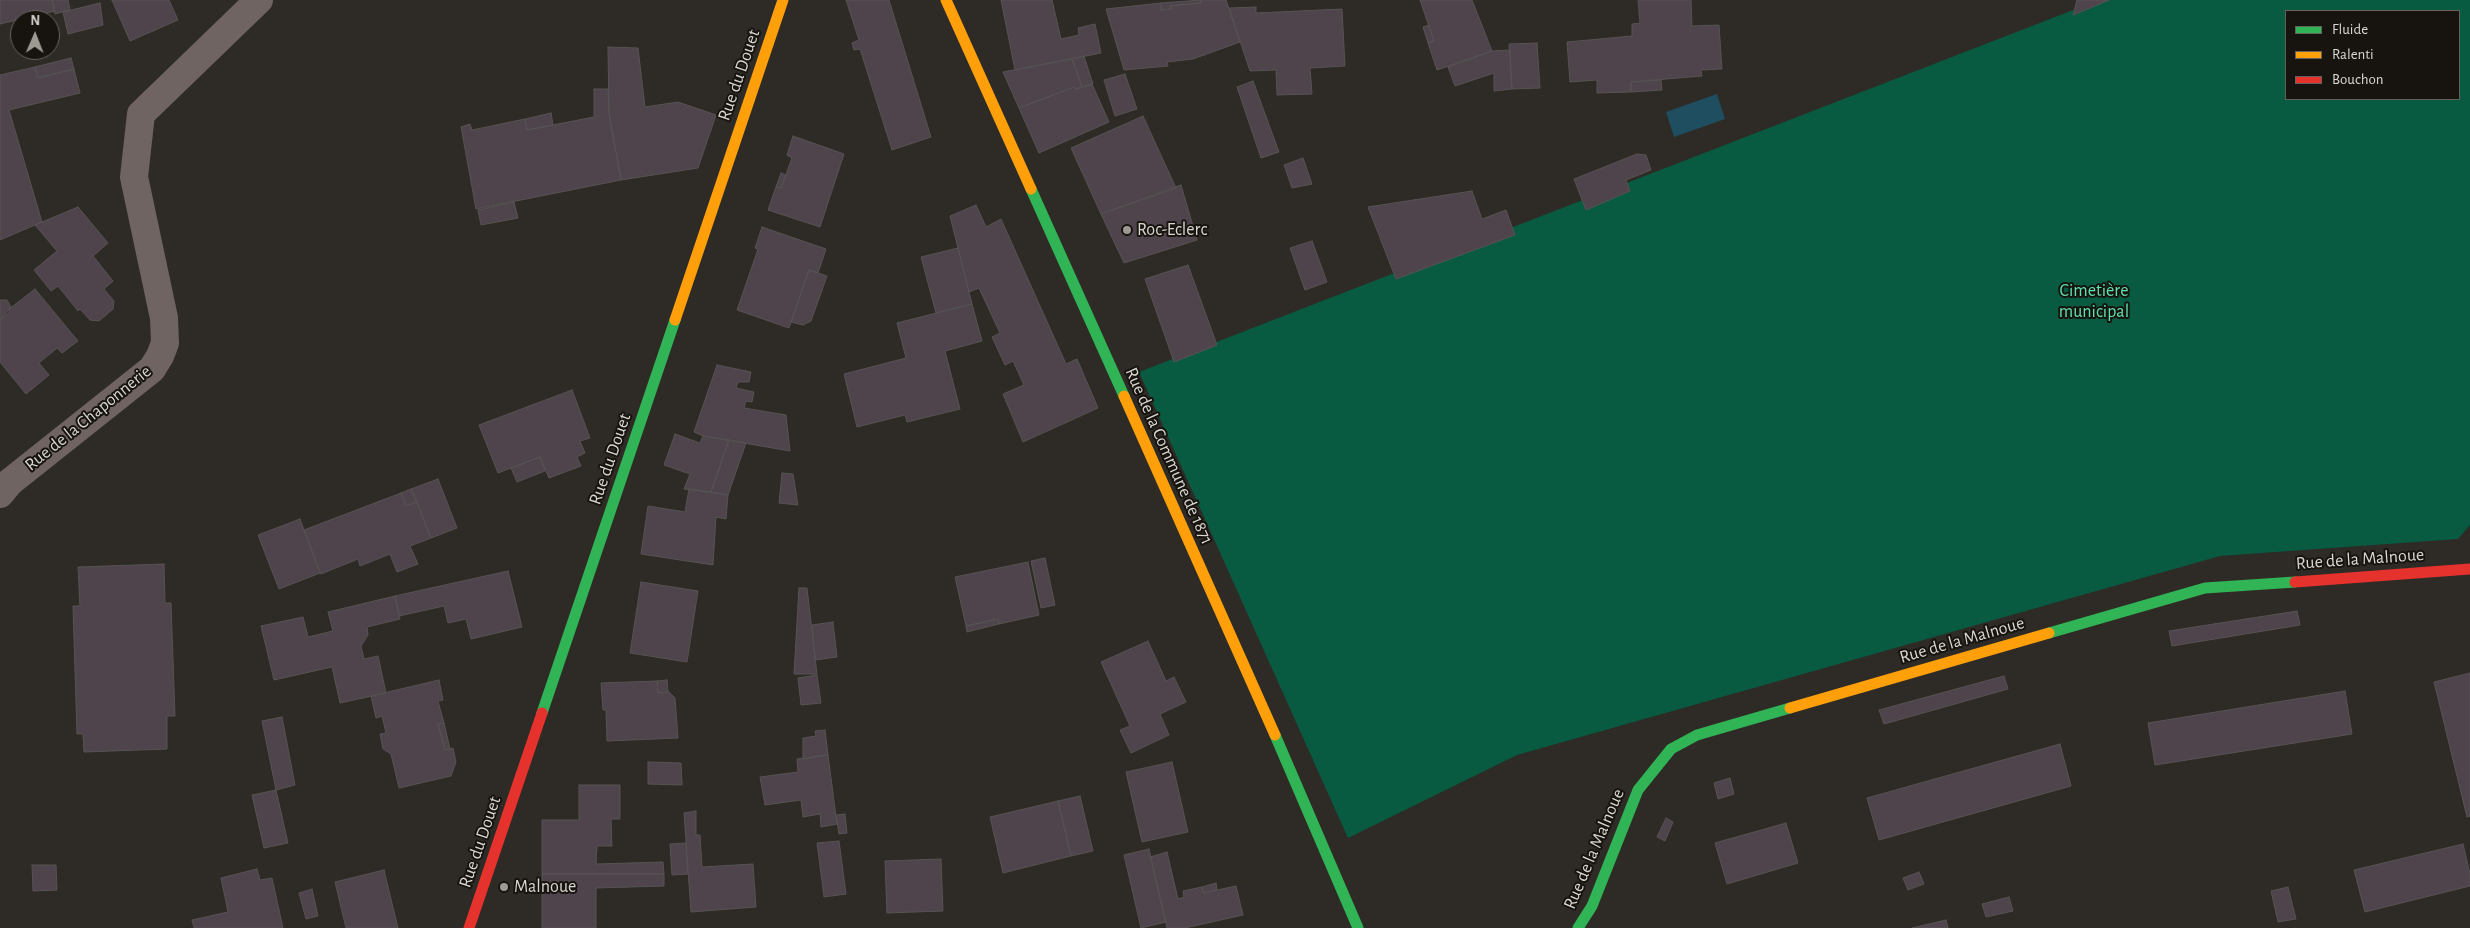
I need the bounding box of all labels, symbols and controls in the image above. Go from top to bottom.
north arrow [10,10,60,60]
legend [2285,10,2460,100]
text: N [30,14,40,28]
text: Fluide [2332,22,2368,37]
street label: Rue du Douet [713,26,765,124]
text: Ralenti [2332,47,2374,62]
text: Bouchon [2332,72,2383,87]
place label: Roc-Eclerc [1137,219,1207,241]
marker: Roc-Eclerc [1121,224,1133,236]
park label: Cimetière municipal [2059,280,2129,322]
street label: Rue de la Chaponnerie [20,360,156,476]
street label: Rue de la Commune de 1871 [1120,364,1218,548]
street label: Rue du Douet [584,410,636,508]
street label: Rue de la Malnoue [2295,544,2425,574]
street label: Rue de la Malnoue [1897,612,2027,668]
street label: Rue de la Malnoue [1559,786,1629,912]
street label: Rue du Douet [454,793,506,891]
place label: Malnoue [514,876,576,898]
marker: Malnoue [498,881,510,893]

